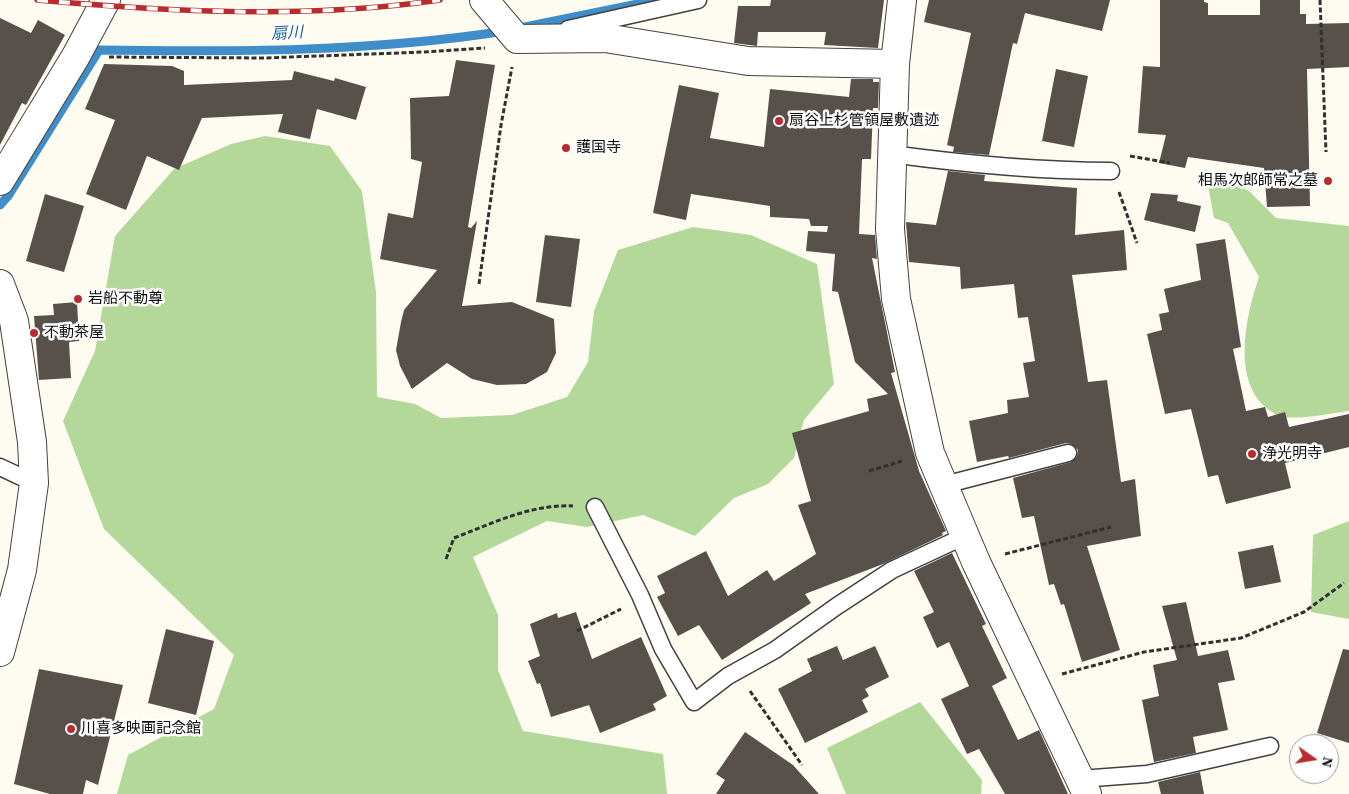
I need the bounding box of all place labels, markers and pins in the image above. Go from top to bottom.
place label: 扇谷上杉管領屋敷遺迹 [789,112,939,130]
marker: 扇谷上杉管領屋敷遺迹 [773,115,785,127]
place label: 護国寺 [576,139,621,157]
marker: 護国寺 [560,142,572,154]
place label: 相馬次郎師常之墓 [1198,172,1318,190]
marker: 相馬次郎師常之墓 [1322,175,1334,187]
place label: 岩船不動尊 [88,290,163,308]
marker: 岩船不動尊 [72,293,84,305]
place label: 不動茶屋 [44,324,104,342]
marker: 不動茶屋 [28,327,40,339]
place label: 浄光明寺 [1262,445,1322,463]
marker: 浄光明寺 [1246,448,1258,460]
place label: 川喜多映画記念館 [81,720,201,738]
marker: 川喜多映画記念館 [65,723,77,735]

